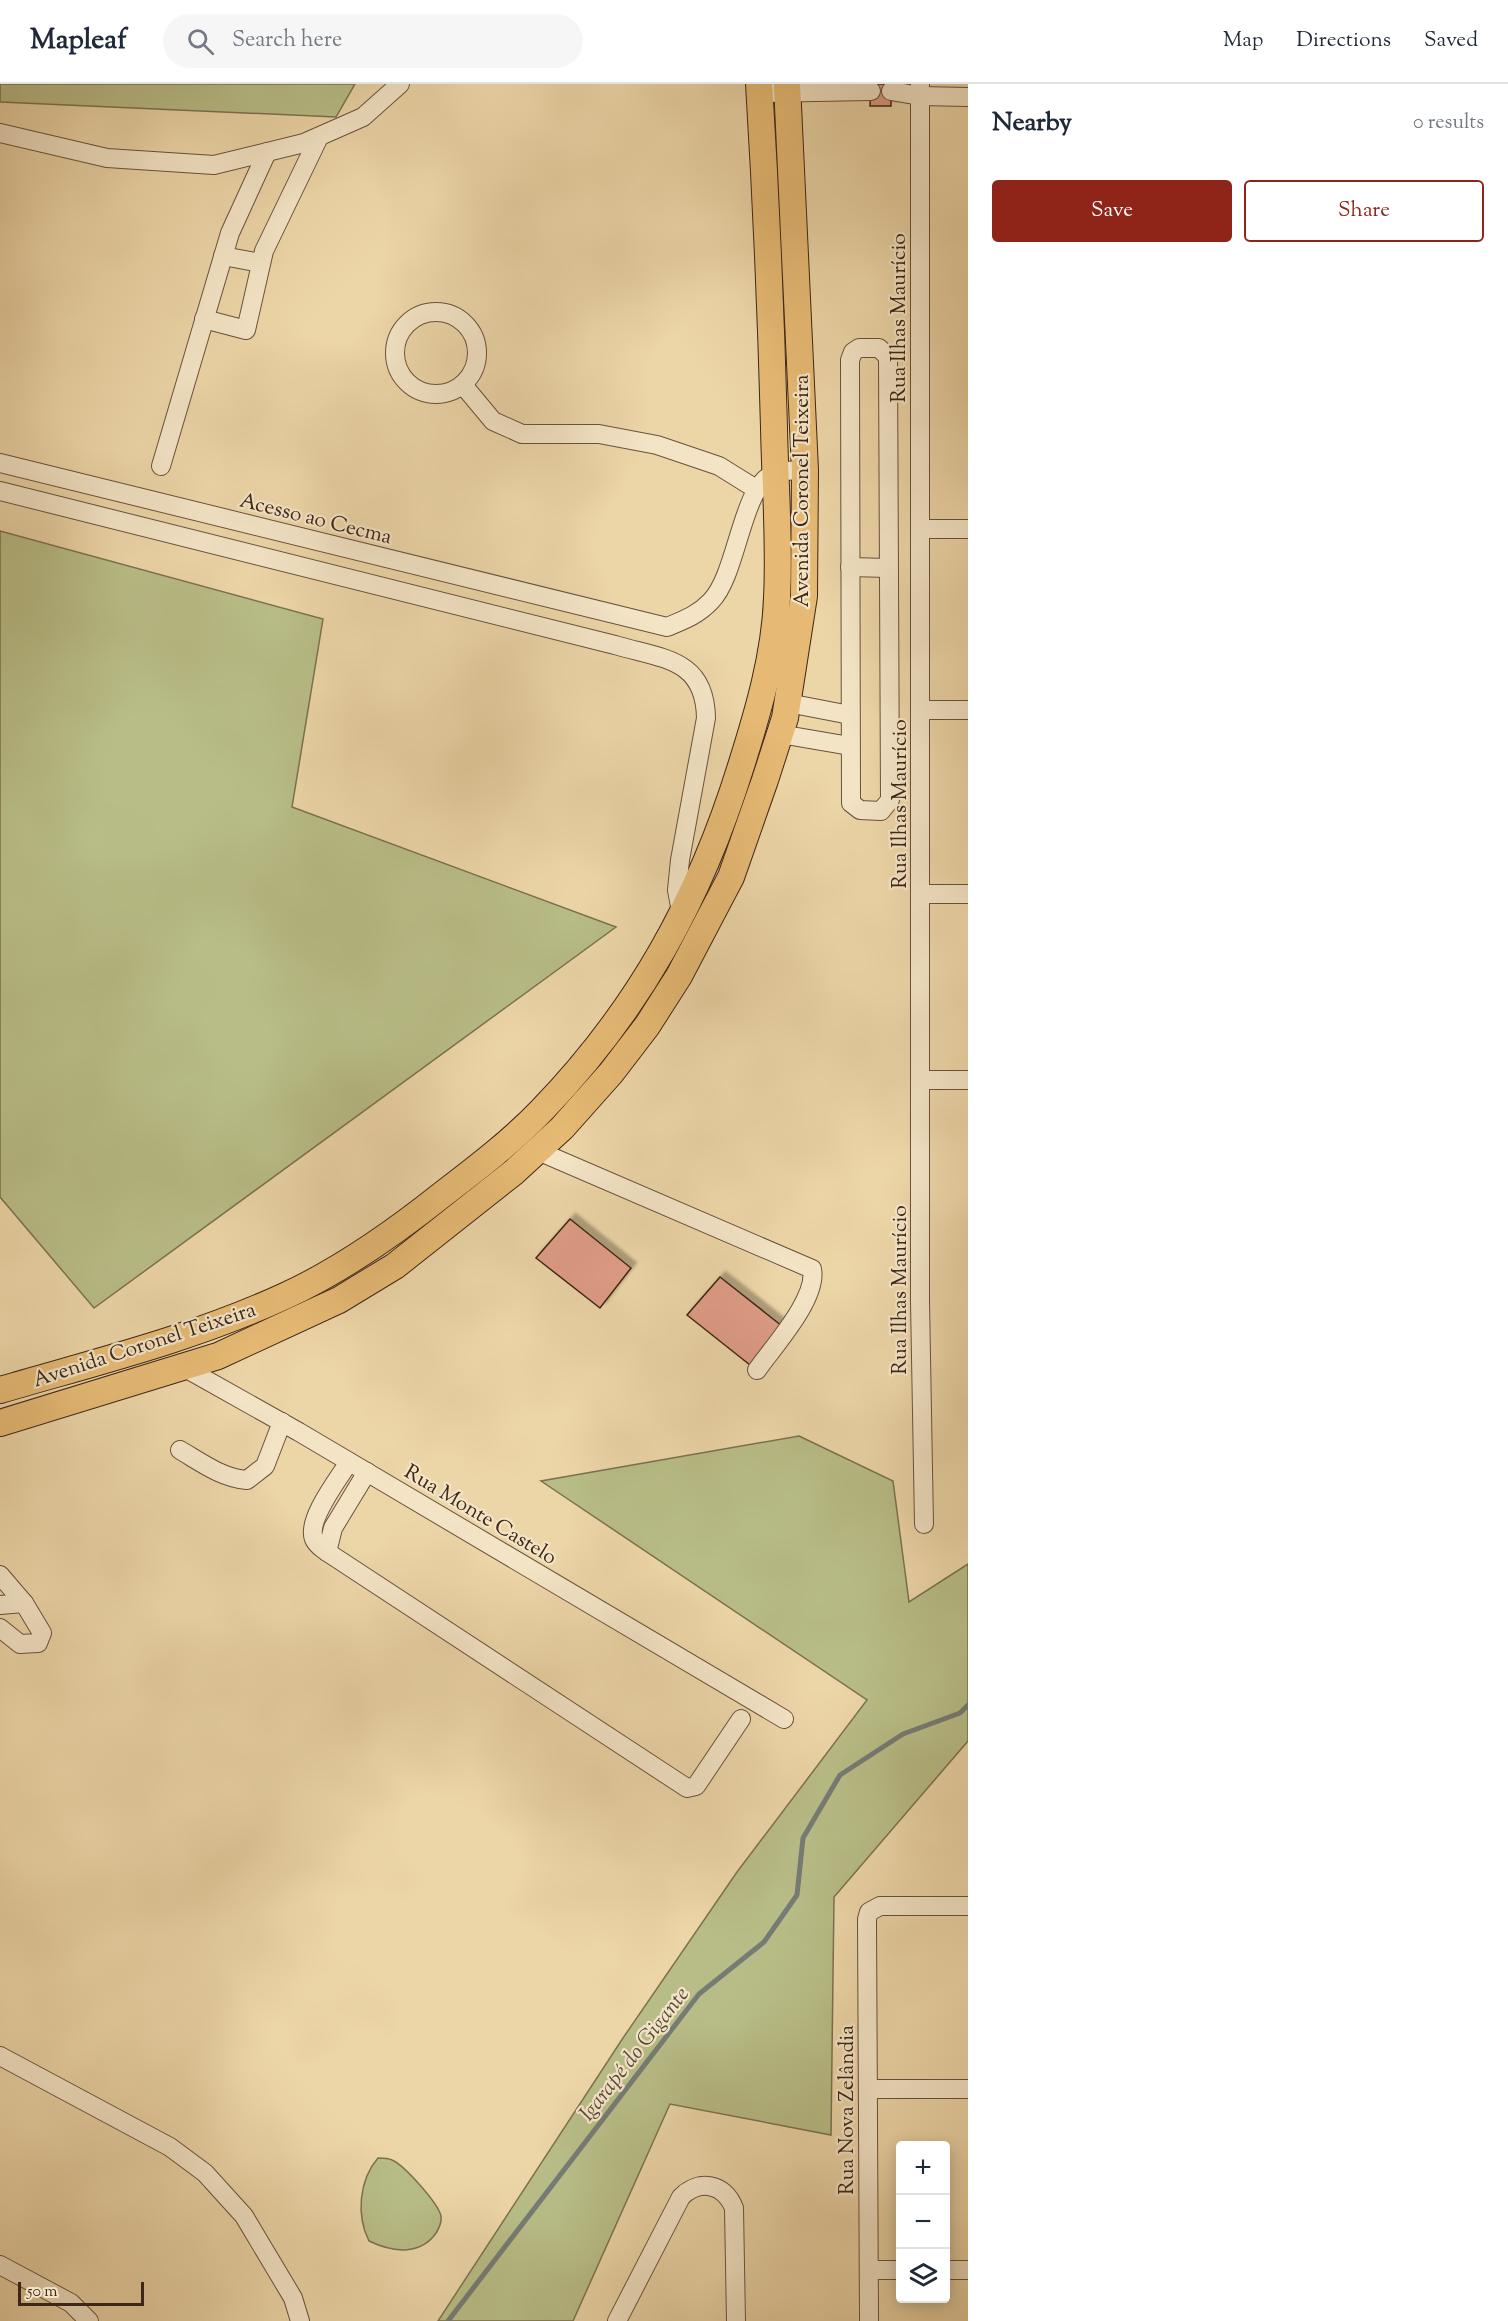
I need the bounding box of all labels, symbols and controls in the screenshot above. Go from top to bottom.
search box [163,14,583,68]
text: Mapleaf [30,21,127,61]
icon: search [184,25,217,58]
text: Search here [232,25,342,57]
text: Map [1223,26,1263,56]
text: Directions [1296,26,1391,56]
text: Saved [1424,26,1478,56]
text: Nearby [992,105,1072,142]
text: 0 results [1413,109,1484,138]
button: Save [992,180,1232,242]
button: Share [1244,180,1484,242]
street label: Rua Ilhas Maurício [885,233,915,403]
street label: Avenida Coronel Teixeira [788,374,818,607]
street label: Acesso ao Cecma [236,487,395,553]
street label: Rua Ilhas Maurício [886,719,916,889]
street label: Rua Ilhas Maurício [886,1205,916,1375]
street label: Avenida Coronel Teixeira [29,1296,260,1396]
street label: Rua Monte Castelo [398,1458,562,1573]
water label: Igarapé do Gigante [573,1981,698,2129]
street label: Rua Nova Zelândia [833,2025,863,2195]
map controls [896,2141,950,2303]
button: + [896,2141,950,2195]
button: − [896,2195,950,2249]
button: layers [896,2249,950,2303]
scale bar [18,2279,144,2306]
text: 50 m [27,2281,58,2304]

